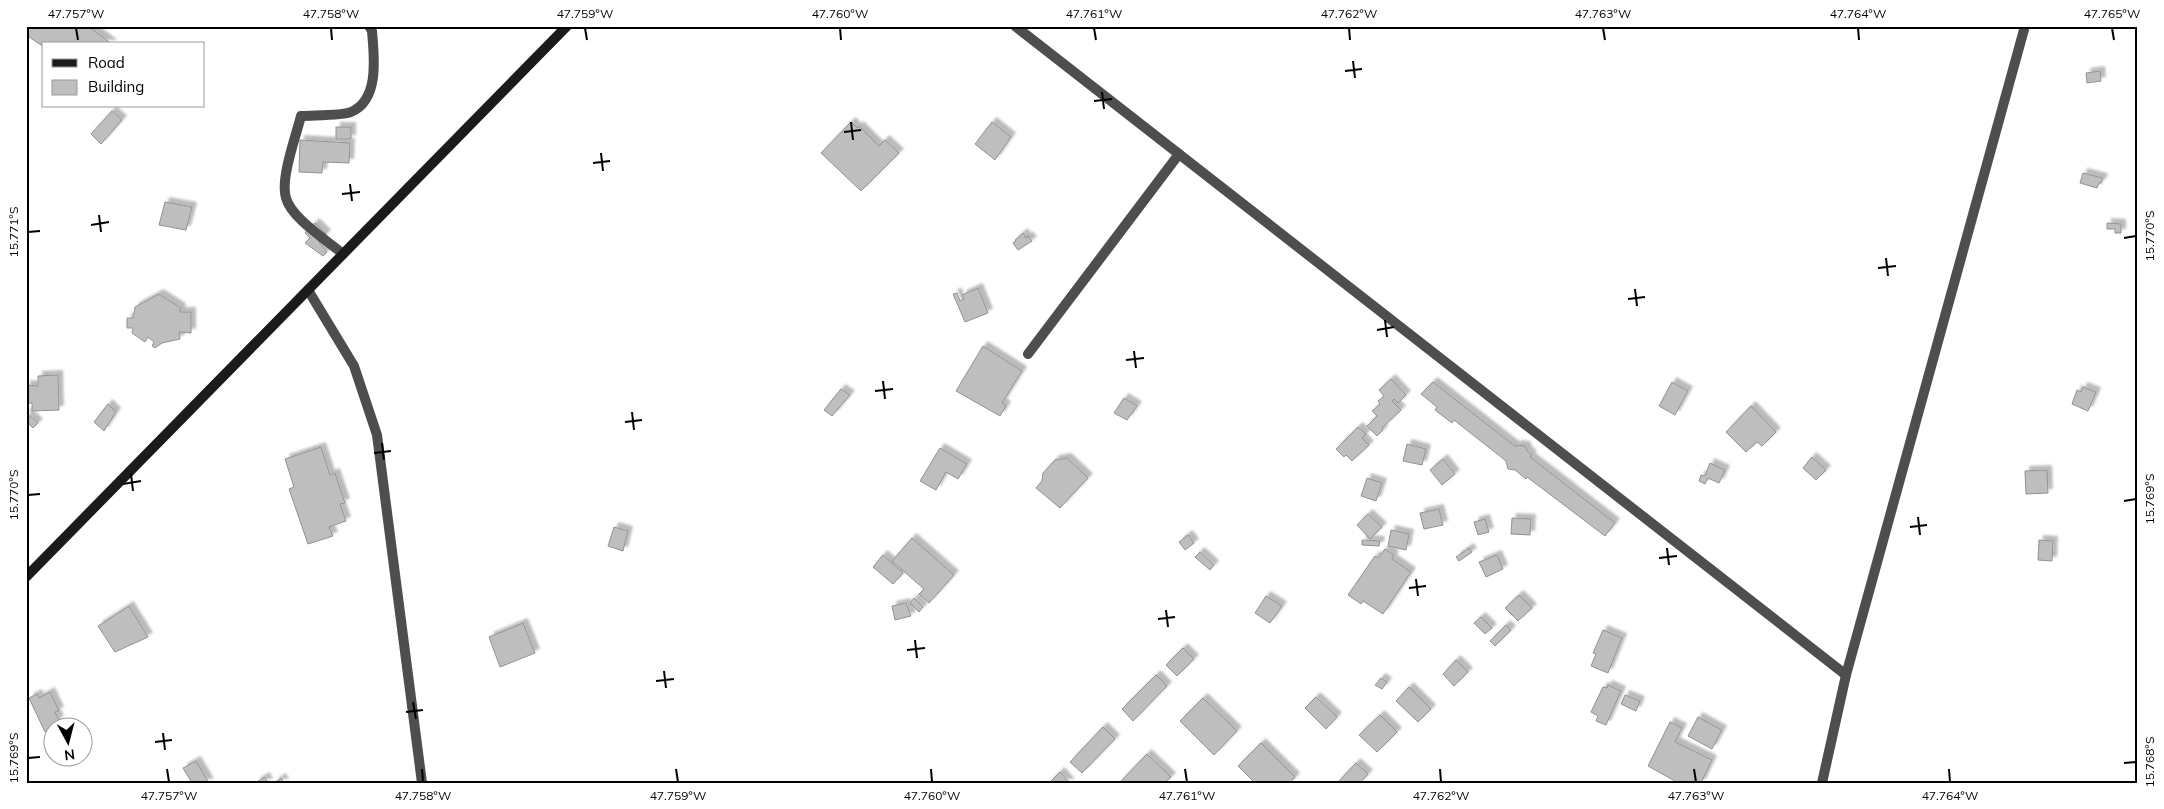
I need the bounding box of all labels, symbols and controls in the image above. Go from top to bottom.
text: 47.757°W [48,6,104,21]
text: 47.758°W [303,6,359,21]
text: 47.759°W [557,6,613,21]
text: 47.760°W [812,6,868,21]
text: 47.761°W [1066,6,1122,21]
text: 47.762°W [1321,6,1377,21]
text: 47.763°W [1575,6,1631,21]
text: 47.764°W [1830,6,1886,21]
text: 47.765°W [2084,6,2140,21]
legend [42,42,205,108]
text: Road [88,53,125,72]
text: Building [88,77,144,96]
text: 15.771°S [6,207,21,257]
text: 15.770°S [2142,211,2157,261]
text: 15.770°S [6,470,21,520]
text: 15.769°S [2142,474,2157,524]
north arrow [42,716,92,766]
text: 15.769°S [6,733,21,783]
text: 15.768°S [2142,737,2157,787]
text: N [63,745,76,764]
text: 47.757°W [141,788,197,803]
text: 47.758°W [395,788,451,803]
text: 47.759°W [650,788,706,803]
text: 47.760°W [904,788,960,803]
text: 47.761°W [1159,788,1215,803]
text: 47.762°W [1413,788,1469,803]
text: 47.763°W [1668,788,1724,803]
text: 47.764°W [1922,788,1978,803]

